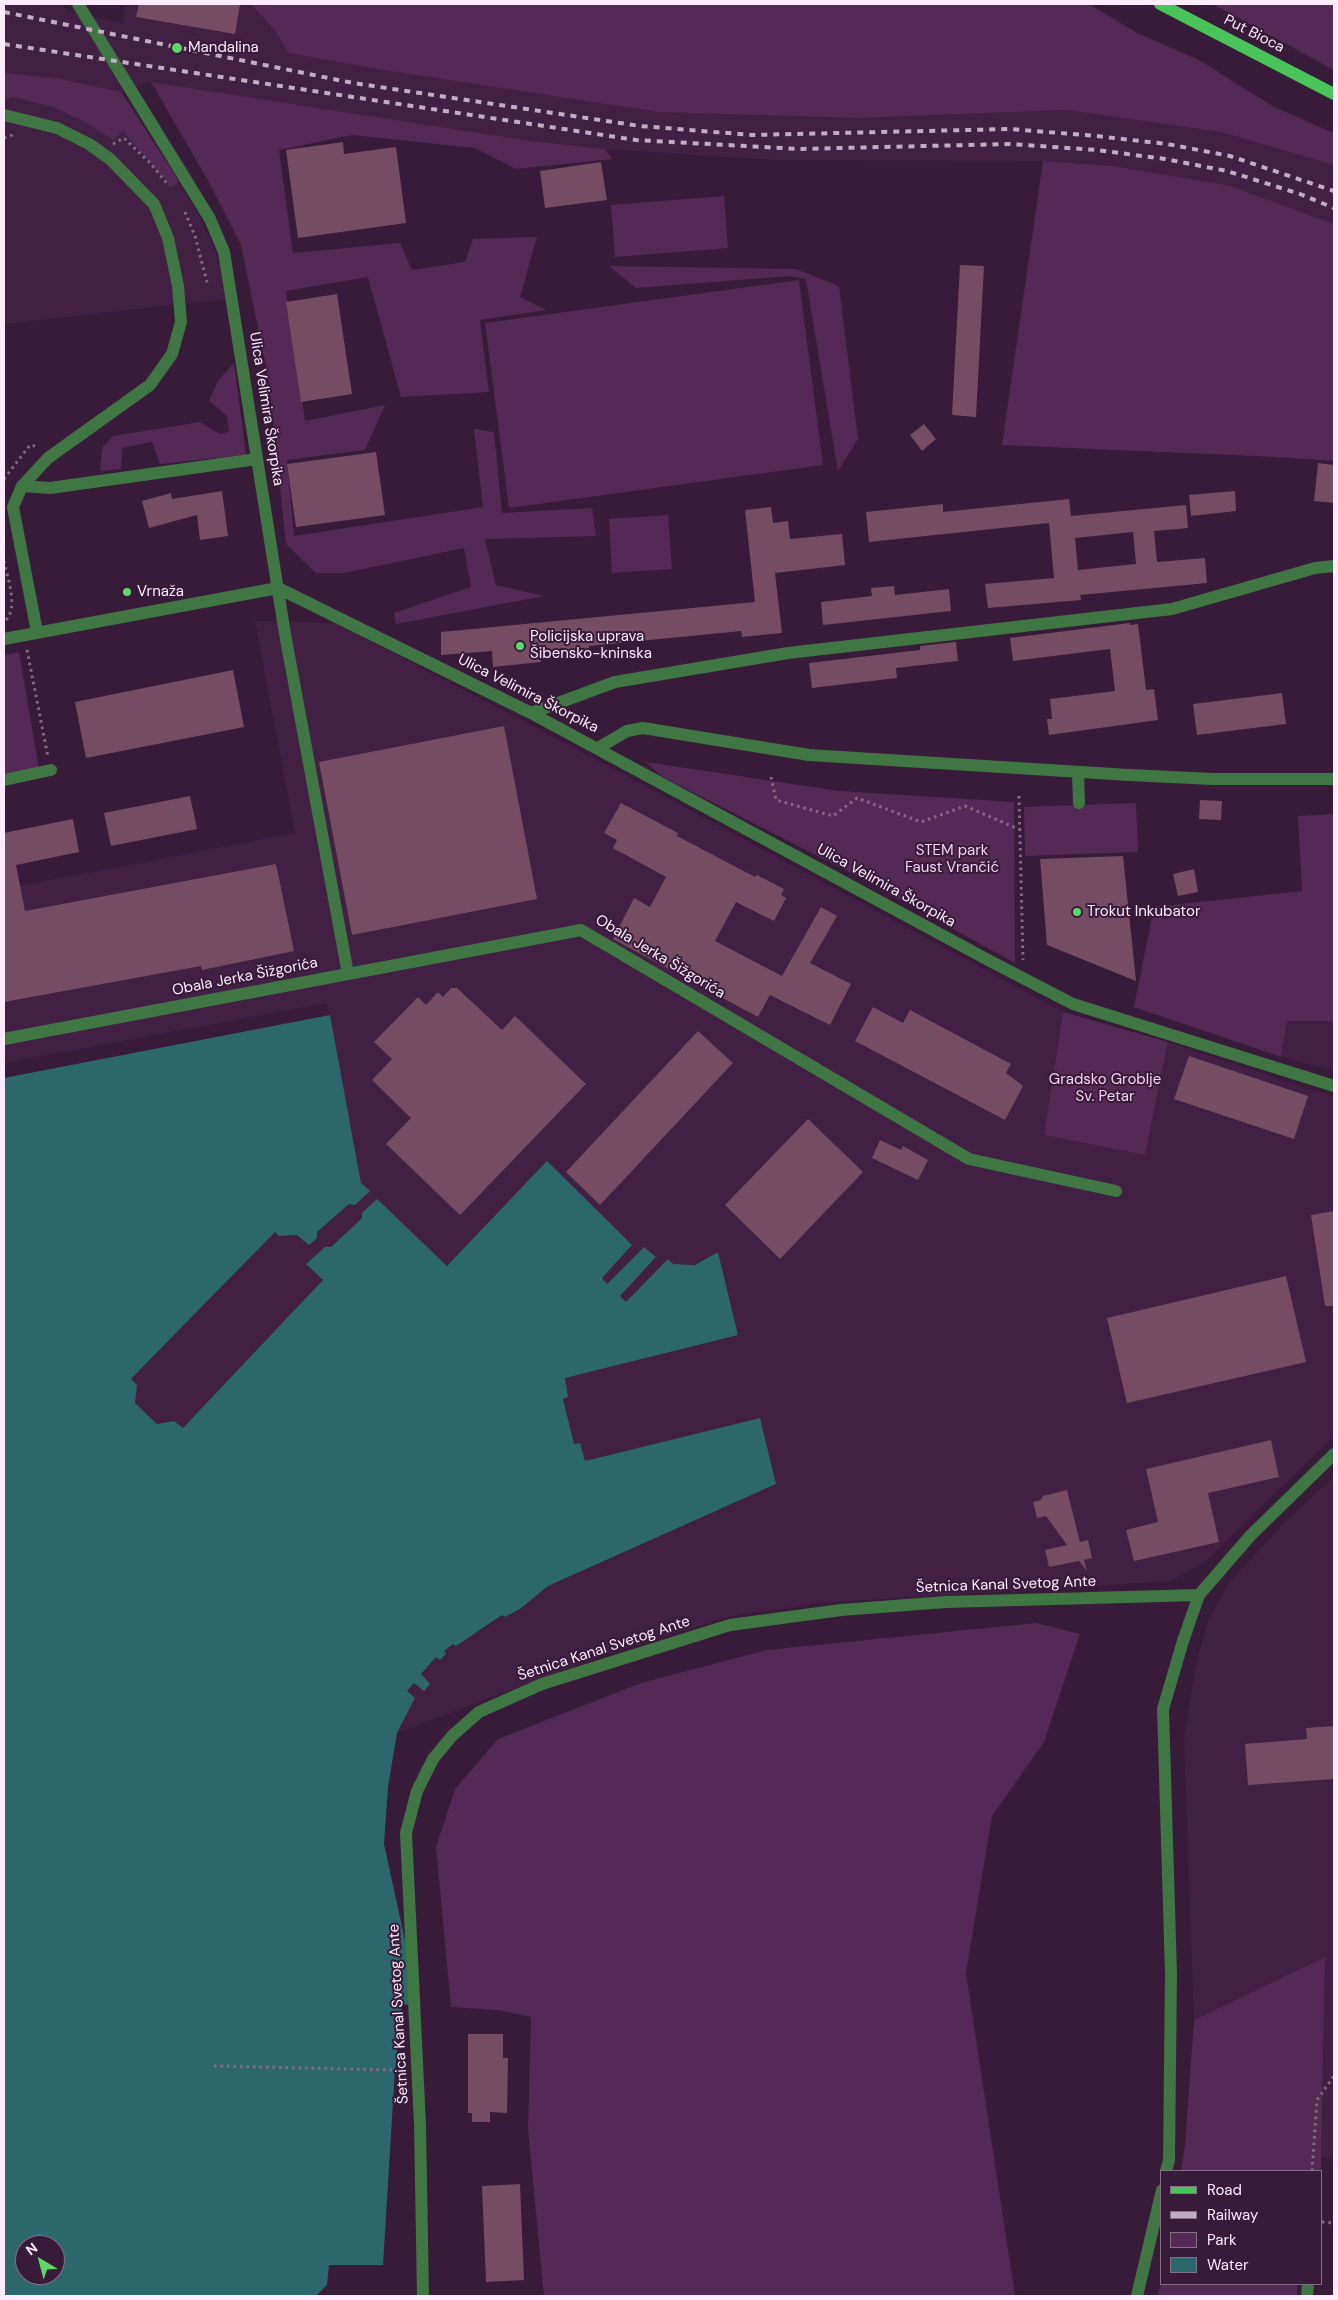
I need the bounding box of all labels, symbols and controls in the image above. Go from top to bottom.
street label: Put Bioca [1221,11,1287,57]
place label: Mandalina [188,39,259,57]
marker: Mandalina [170,41,184,55]
street label: Ulica Velimira Škorpika [245,331,287,487]
place label: Vrnaža [137,583,184,601]
marker: Vrnaža [121,586,133,598]
place label: Policijska uprava Šibensko-kninska [530,628,652,663]
marker: Policijska uprava Šibensko-kninska [514,640,526,652]
street label: Ulica Velimira Škorpika [455,651,601,737]
street label: Ulica Velimira Škorpika [814,840,958,932]
park label: STEM park Faust Vrančić [905,842,999,877]
place label: Trokut Inkubator [1087,903,1200,921]
marker: Trokut Inkubator [1071,906,1083,918]
street label: Obala Jerka Šižgorića [592,911,728,1003]
street label: Obala Jerka Šižgorića [171,954,319,1000]
park label: Gradsko Groblje Sv. Petar [1049,1071,1161,1106]
street label: Šetnica Kanal Svetog Ante [916,1573,1096,1597]
street label: Šetnica Kanal Svetog Ante [515,1613,693,1685]
street label: Šetnica Kanal Svetog Ante [385,1923,413,2105]
legend [1160,2170,1323,2285]
text: Road [1207,2180,1242,2200]
text: Railway [1207,2205,1258,2225]
text: Park [1207,2230,1237,2250]
north arrow [15,2235,65,2285]
text: N [22,2239,41,2259]
text: Water [1207,2255,1248,2275]

